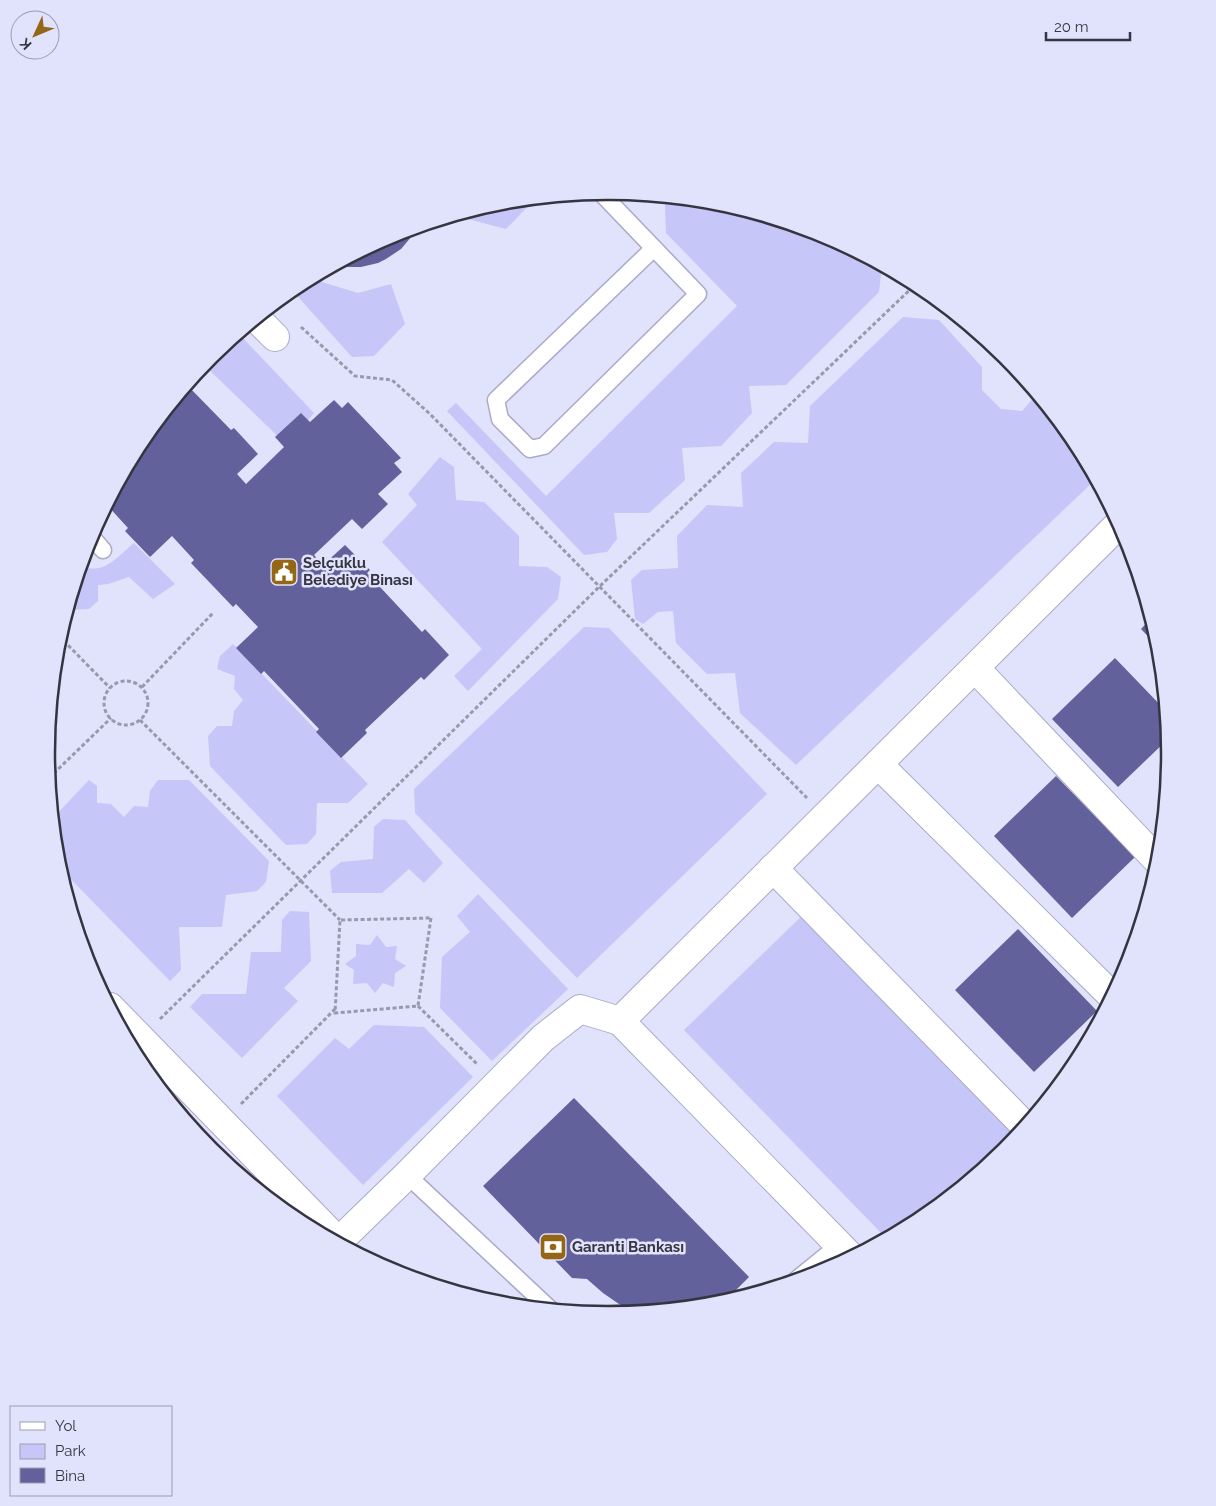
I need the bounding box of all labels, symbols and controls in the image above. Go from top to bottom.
north arrow [10,10,60,60]
scale bar [1046,10,1130,42]
text: 20 m [1054,18,1089,36]
text: K [16,35,35,53]
place label: Selçuklu Belediye Binası [303,554,413,589]
public building icon: Selçuklu Belediye Binası [269,557,299,587]
bank icon: Garanti Bankası [538,1232,568,1262]
place label: Garanti Bankası [572,1238,684,1256]
legend [10,1406,172,1496]
text: Yol [55,1417,77,1435]
text: Park [55,1442,86,1460]
text: Bina [55,1467,85,1485]

